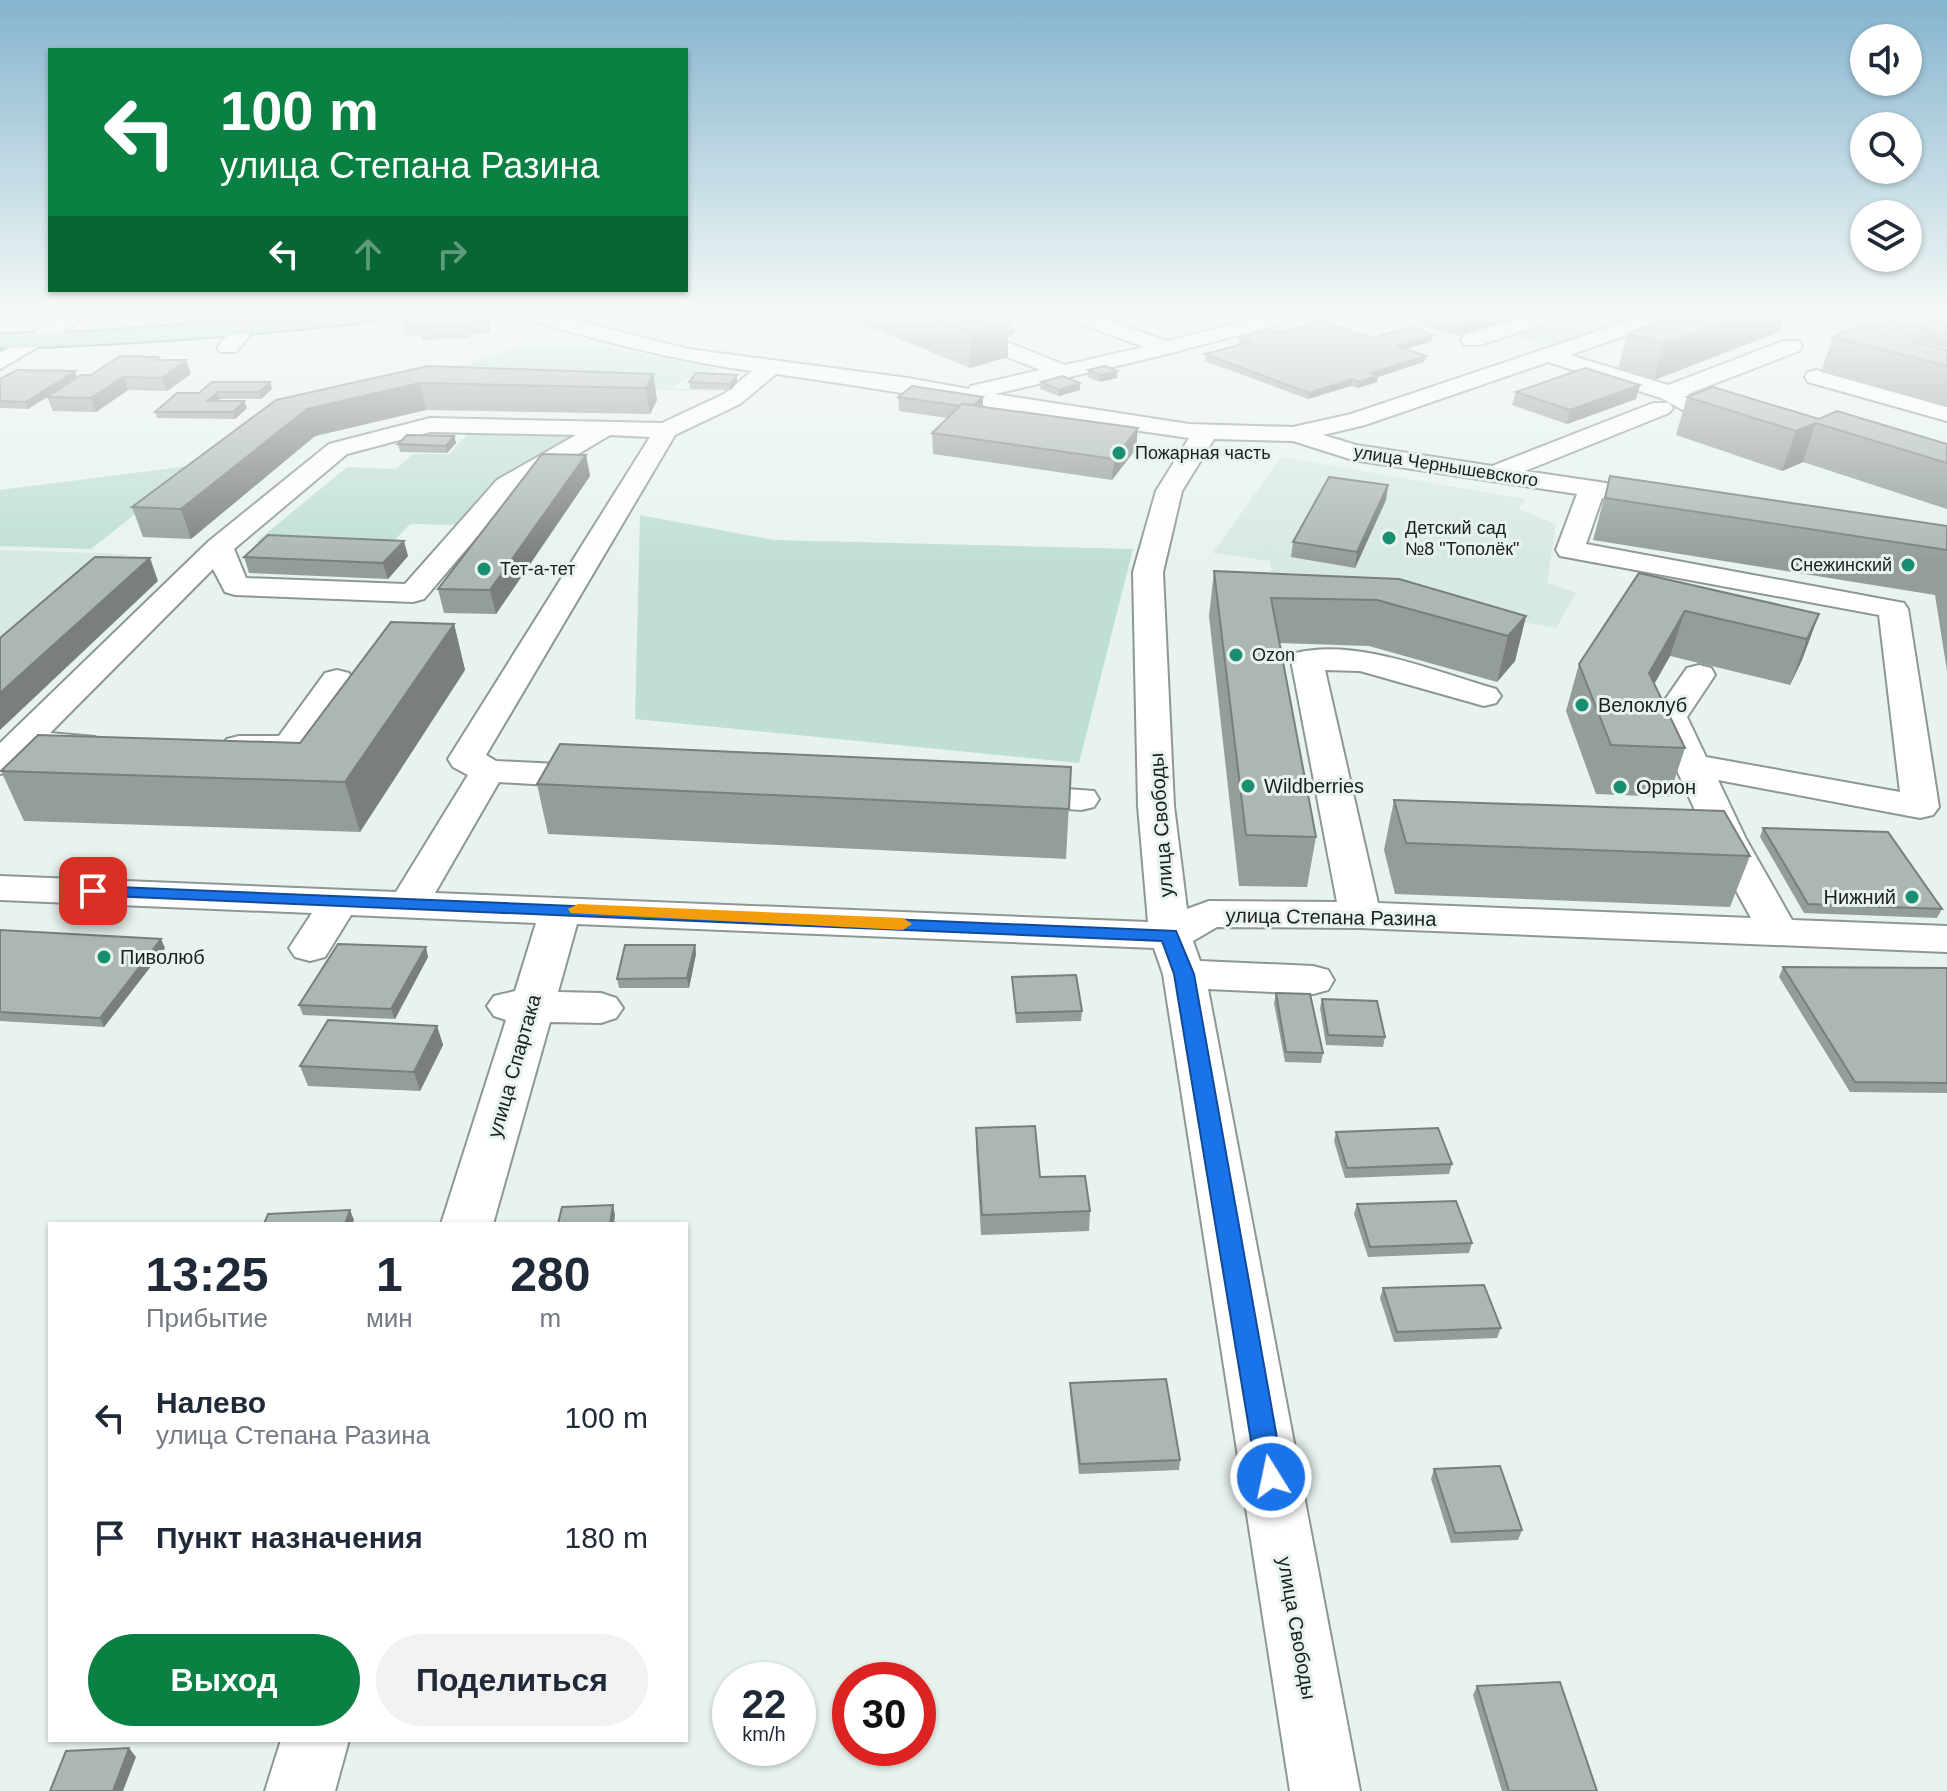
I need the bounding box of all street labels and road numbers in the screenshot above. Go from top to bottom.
street label: улица Чернышевского [1352,442,1540,490]
street label: улица Свободы [1145,752,1177,898]
street label: улица Степана Разина [1225,904,1437,930]
street label: улица Спартака [483,991,545,1140]
street label: улица Свободы [1274,1555,1320,1701]

